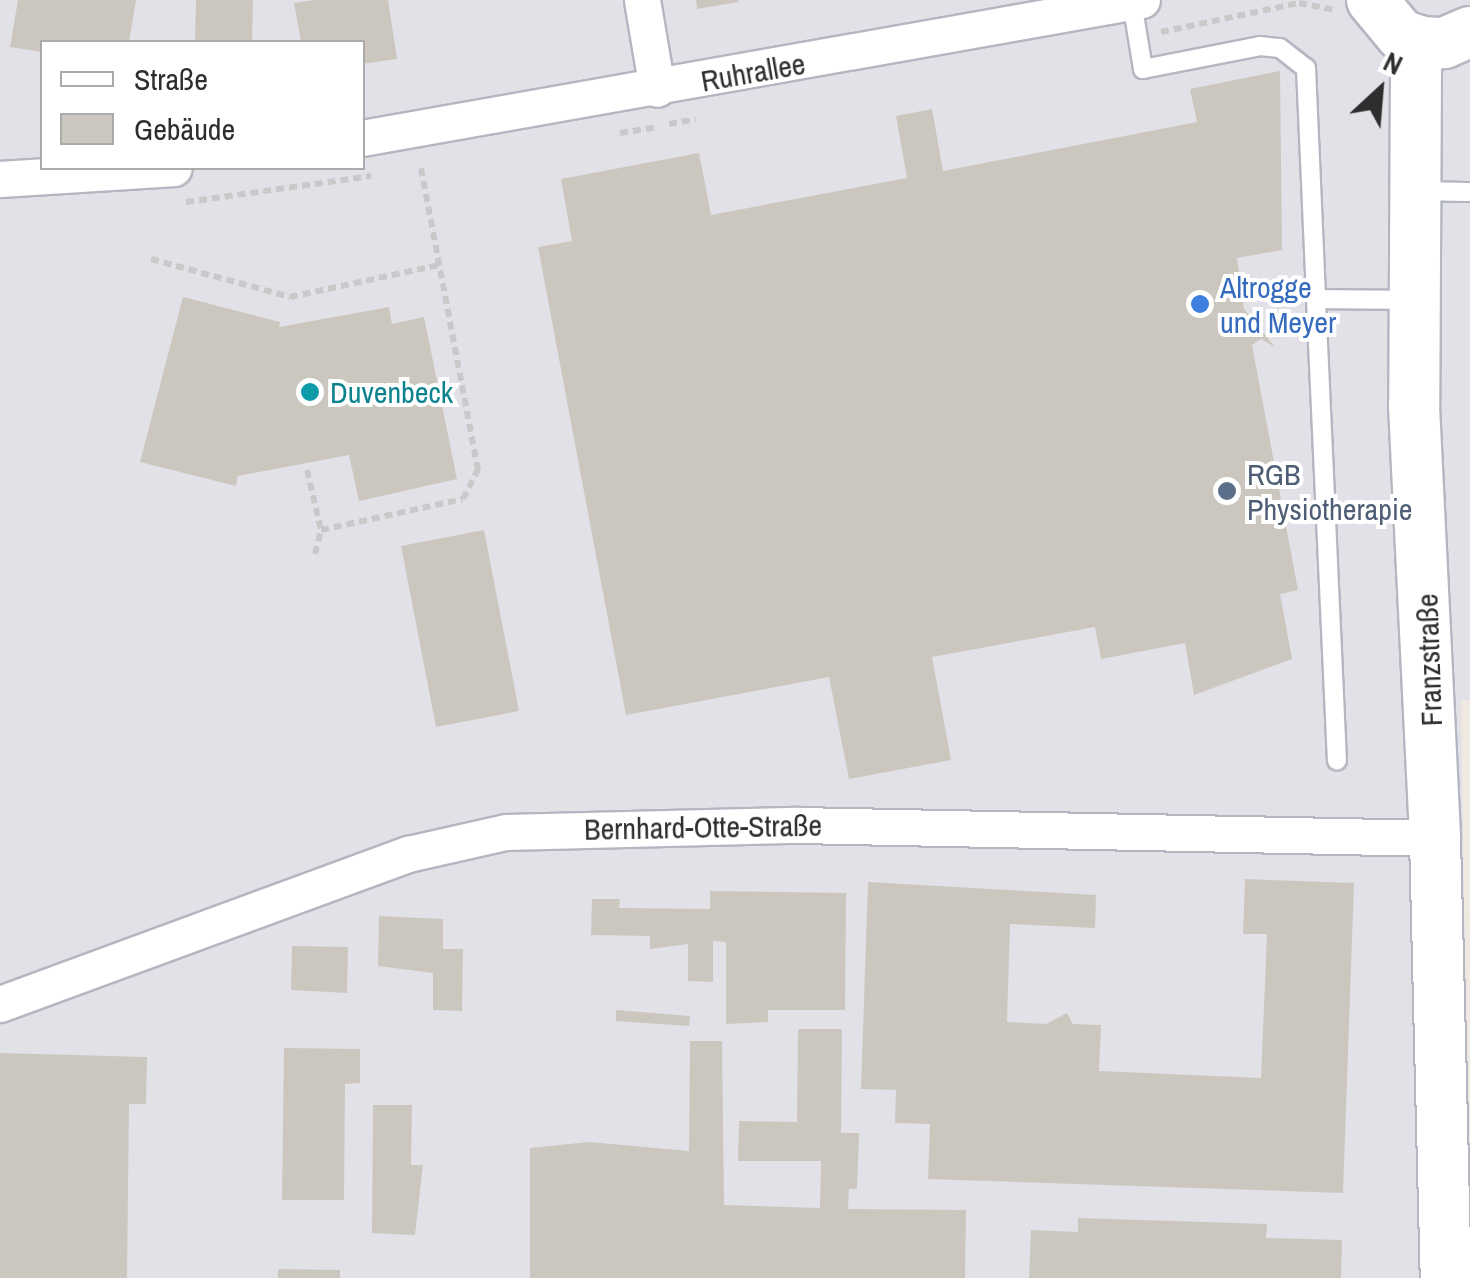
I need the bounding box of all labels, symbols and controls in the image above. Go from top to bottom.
legend [40,40,365,170]
north arrow [1330,40,1430,140]
text: N [1377,42,1409,84]
street label: Ruhrallee [698,45,808,99]
text: Straße [134,59,208,99]
text: Gebäude [134,109,235,149]
place label: Altrogge und Meyer [1220,269,1336,340]
marker: Altrogge und Meyer [1189,293,1211,315]
place label: Duvenbeck [330,374,453,410]
marker: Duvenbeck [299,381,321,403]
place label: RGB Physiotherapie [1247,456,1412,526]
marker: RGB Physiotherapie [1216,480,1238,502]
street label: Franzstraße [1409,593,1449,727]
street label: Bernhard-Otte-Straße [584,807,822,847]

